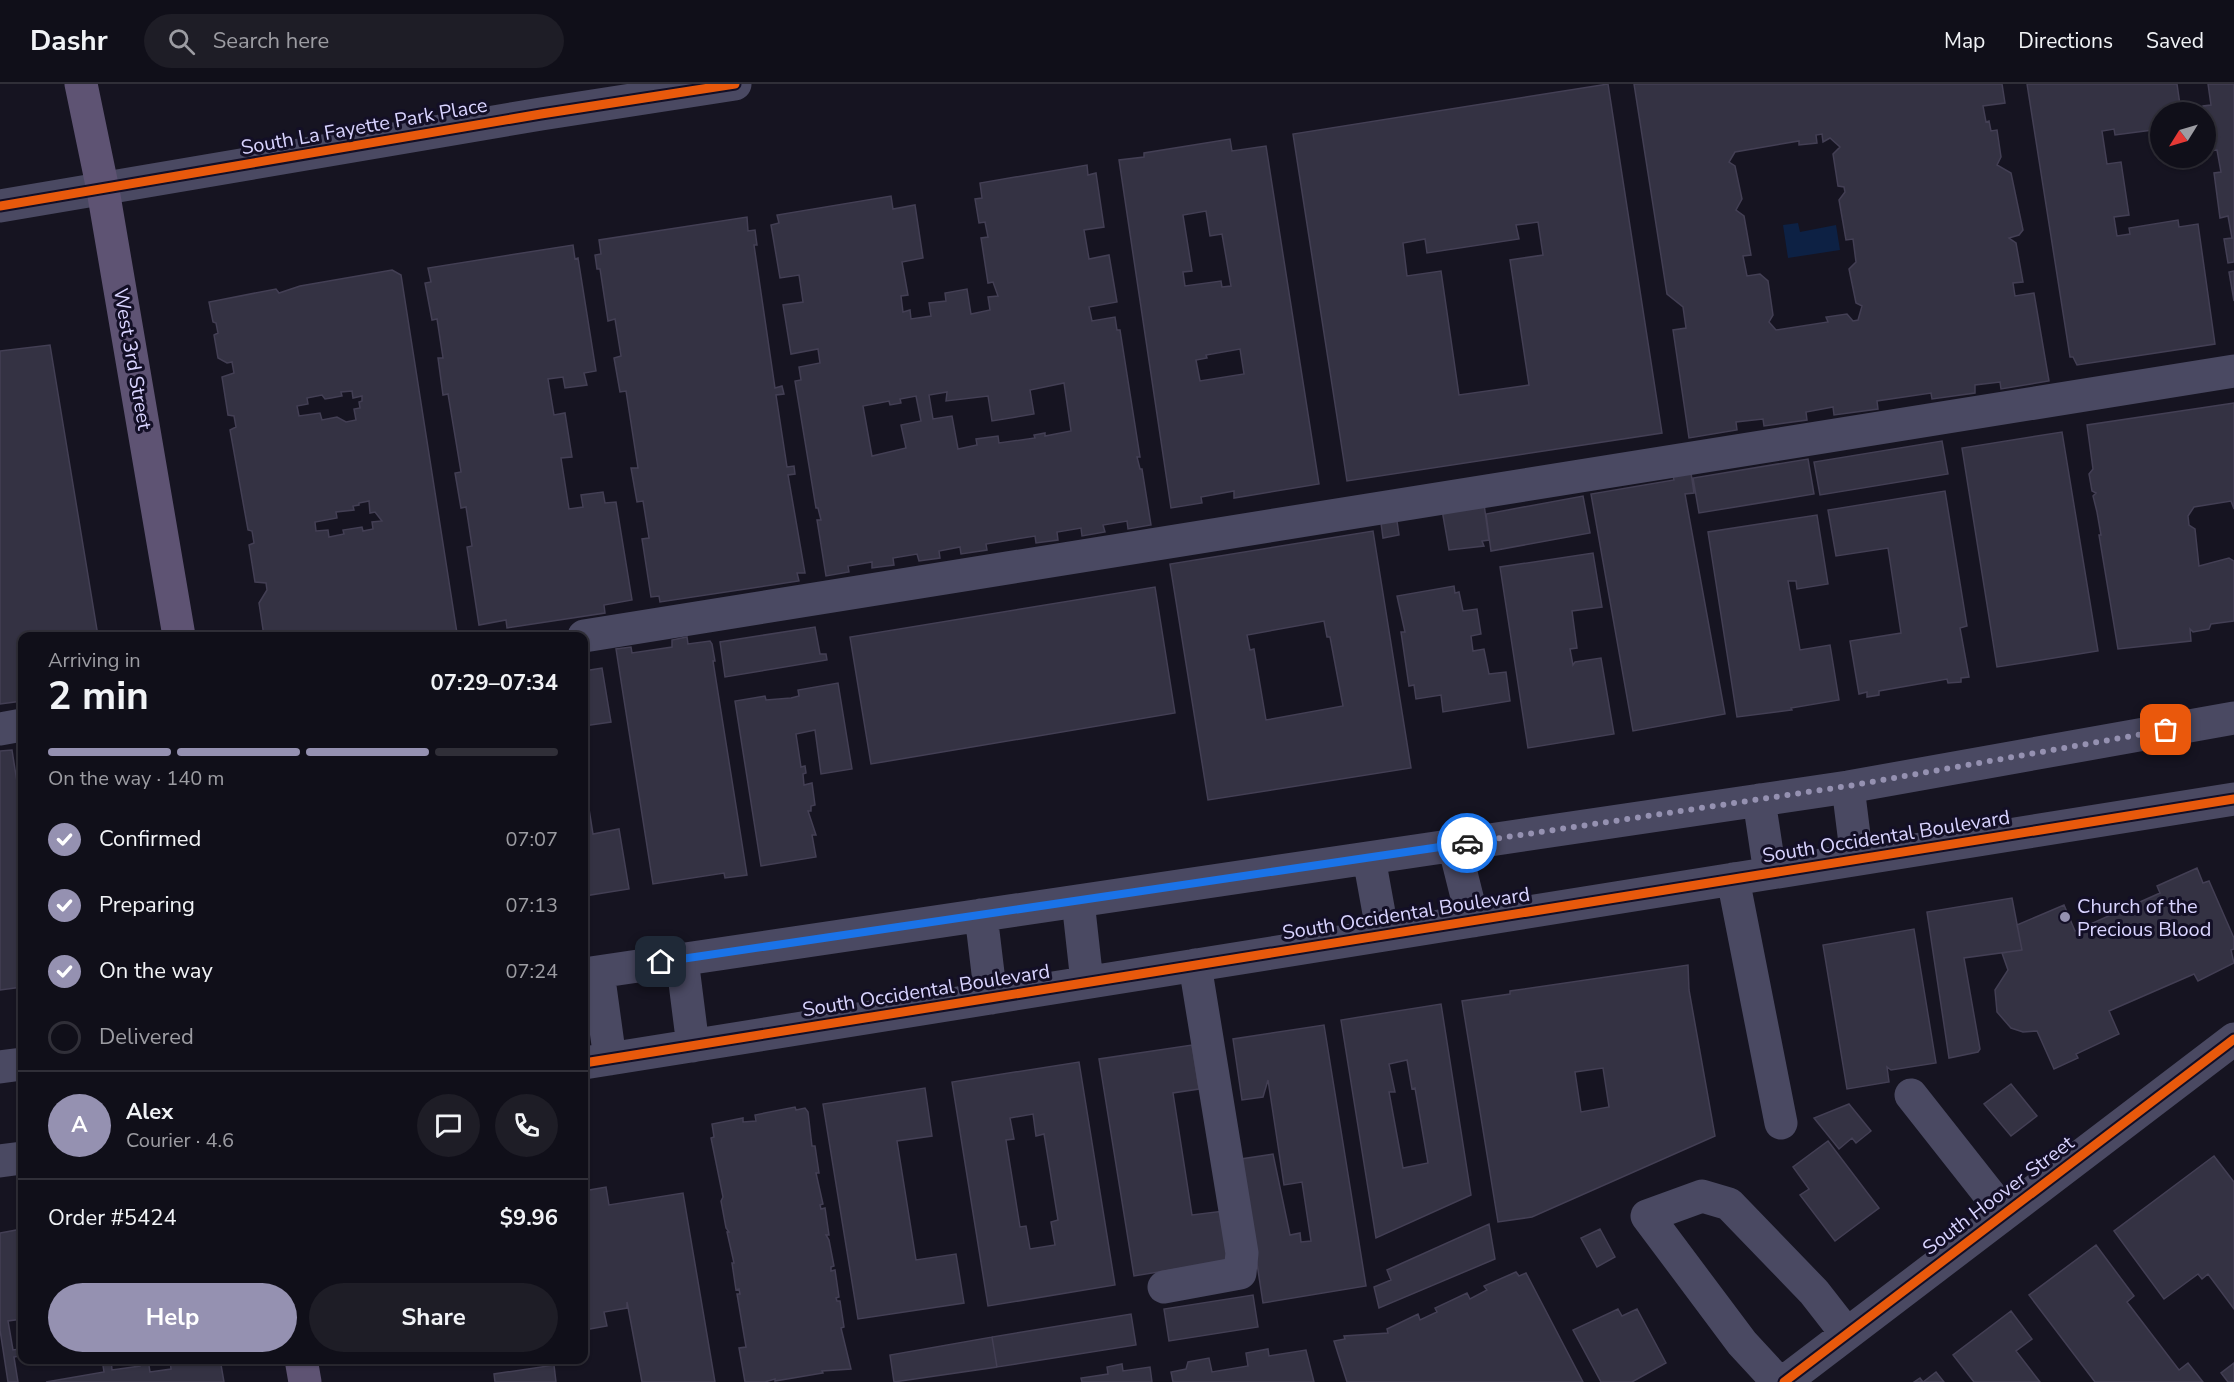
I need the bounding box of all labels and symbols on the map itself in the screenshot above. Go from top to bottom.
street label: South La Fayette Park Place [239,91,490,161]
north arrow [2150,102,2216,168]
street label: West 3rd Street [107,286,158,433]
pin [2140,704,2191,755]
street label: South Occidental Boulevard [1760,804,2012,869]
courier [1437,813,1497,873]
street label: South Occidental Boulevard [1280,881,1532,946]
place label: Church of the Precious Blood [2077,893,2211,943]
marker: Church of the Precious Blood [2058,910,2072,924]
pin [635,936,686,987]
street label: South Occidental Boulevard [800,958,1052,1023]
street label: South Hoover Street [1917,1129,2080,1261]

